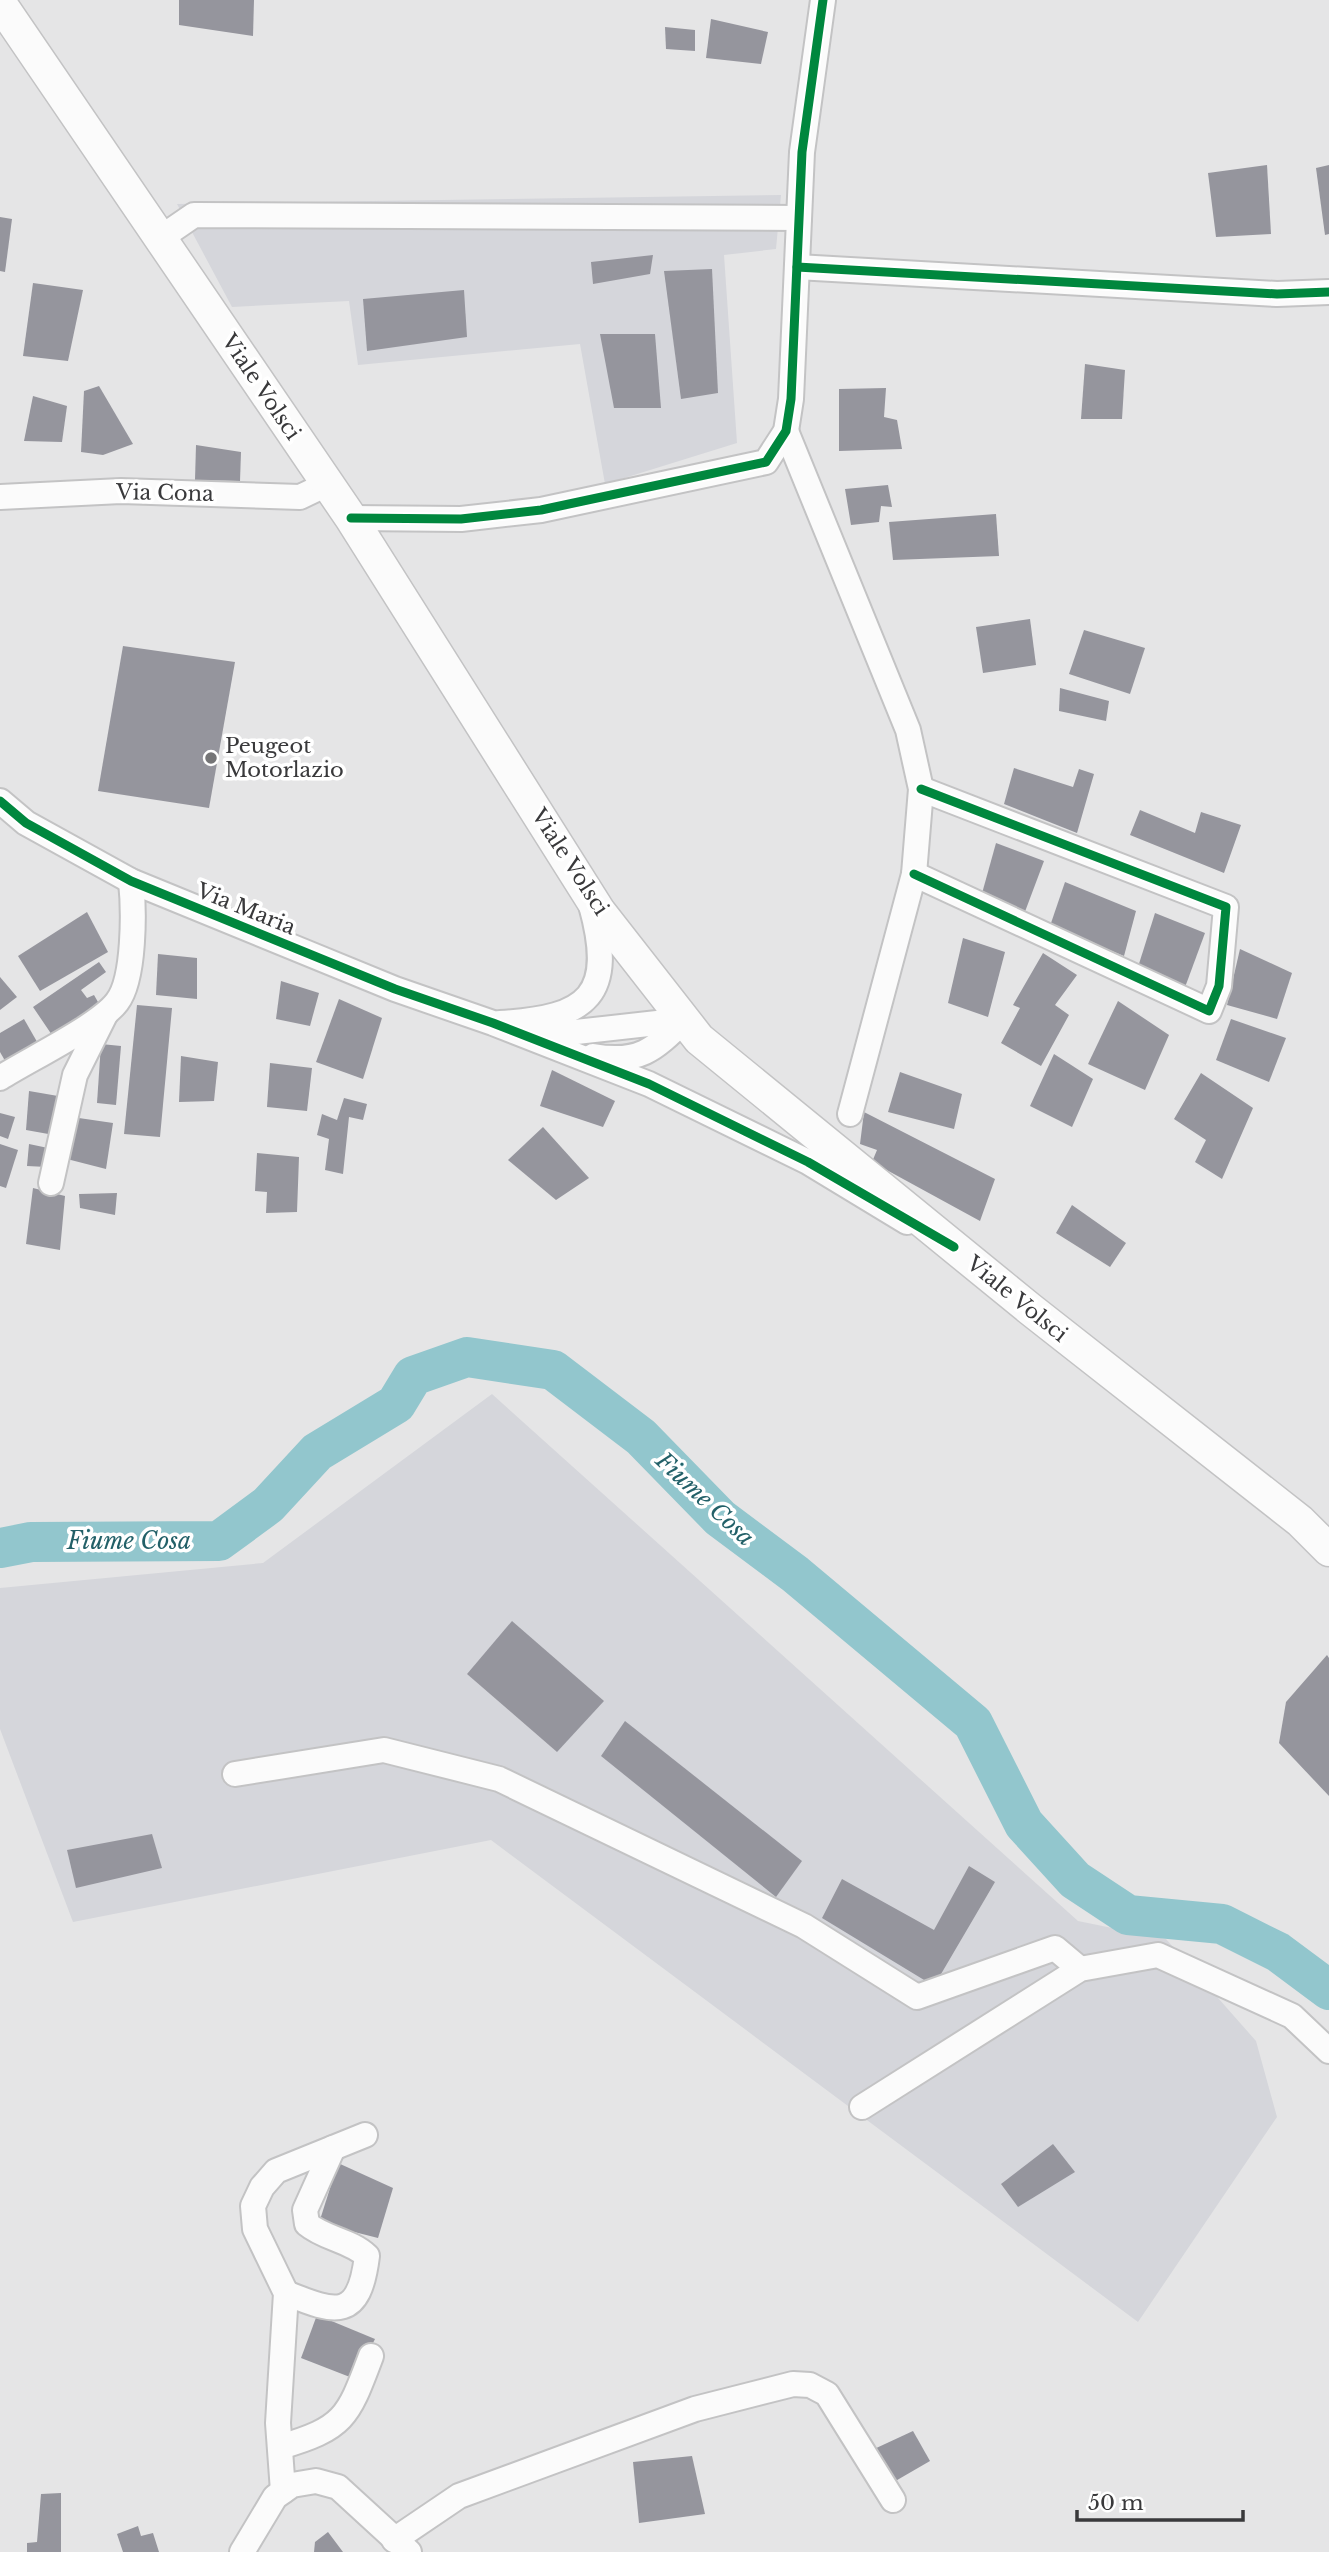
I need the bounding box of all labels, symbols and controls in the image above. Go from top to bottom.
street label: Viale Volsci [215,328,306,445]
street label: Via Cona [115,479,214,507]
place label: Peugeot Motorlazio [225,733,344,783]
marker: Peugeot Motorlazio [203,750,219,766]
street label: Viale Volsci [525,803,614,920]
street label: Via Maria [192,877,300,941]
street label: Viale Volsci [961,1250,1073,1348]
water label: Fiume Cosa [649,1446,760,1552]
water label: Fiume Cosa [66,1527,191,1555]
scale bar [1077,2478,1243,2522]
text: 50 m [1088,2490,1144,2516]

